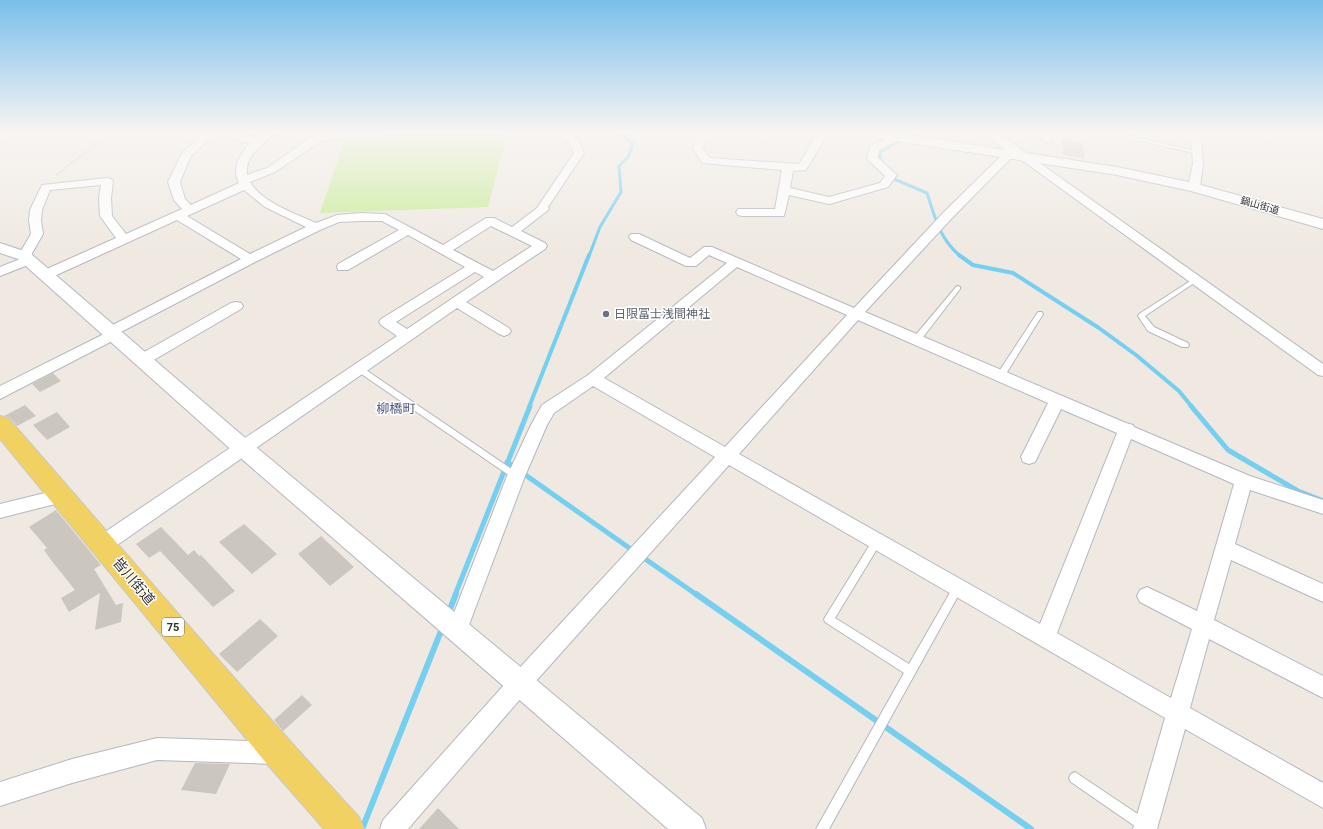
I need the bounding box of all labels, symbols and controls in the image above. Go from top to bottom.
street label: 鍋山街道 [1239,195,1281,216]
place label: 日限冨士浅間神社 [614,307,710,321]
marker: 日限冨士浅間神社 [601,309,611,319]
district label: 柳橋町 [376,401,416,416]
street label: 皆川街道 [110,554,158,608]
road number: 75 [162,618,184,636]

